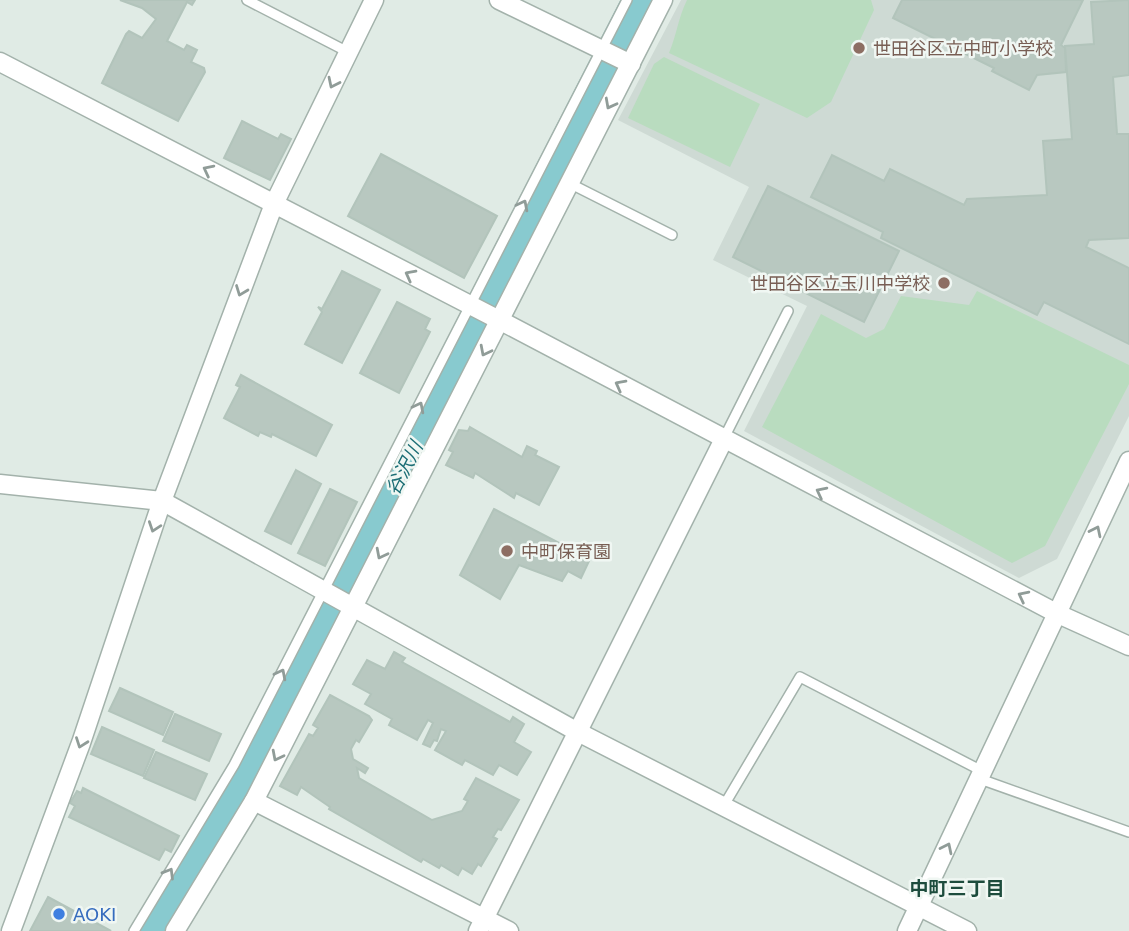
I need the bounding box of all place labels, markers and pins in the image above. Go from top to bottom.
place label: 世田谷区立中町小学校 [873,38,1053,59]
marker: 世田谷区立中町小学校 [851,40,867,56]
place label: 世田谷区立玉川中学校 [750,273,930,294]
marker: 世田谷区立玉川中学校 [936,275,952,291]
place label: 中町保育園 [521,541,611,562]
marker: 中町保育園 [499,543,515,559]
place label: AOKI [73,904,116,925]
marker: AOKI [51,906,67,922]

